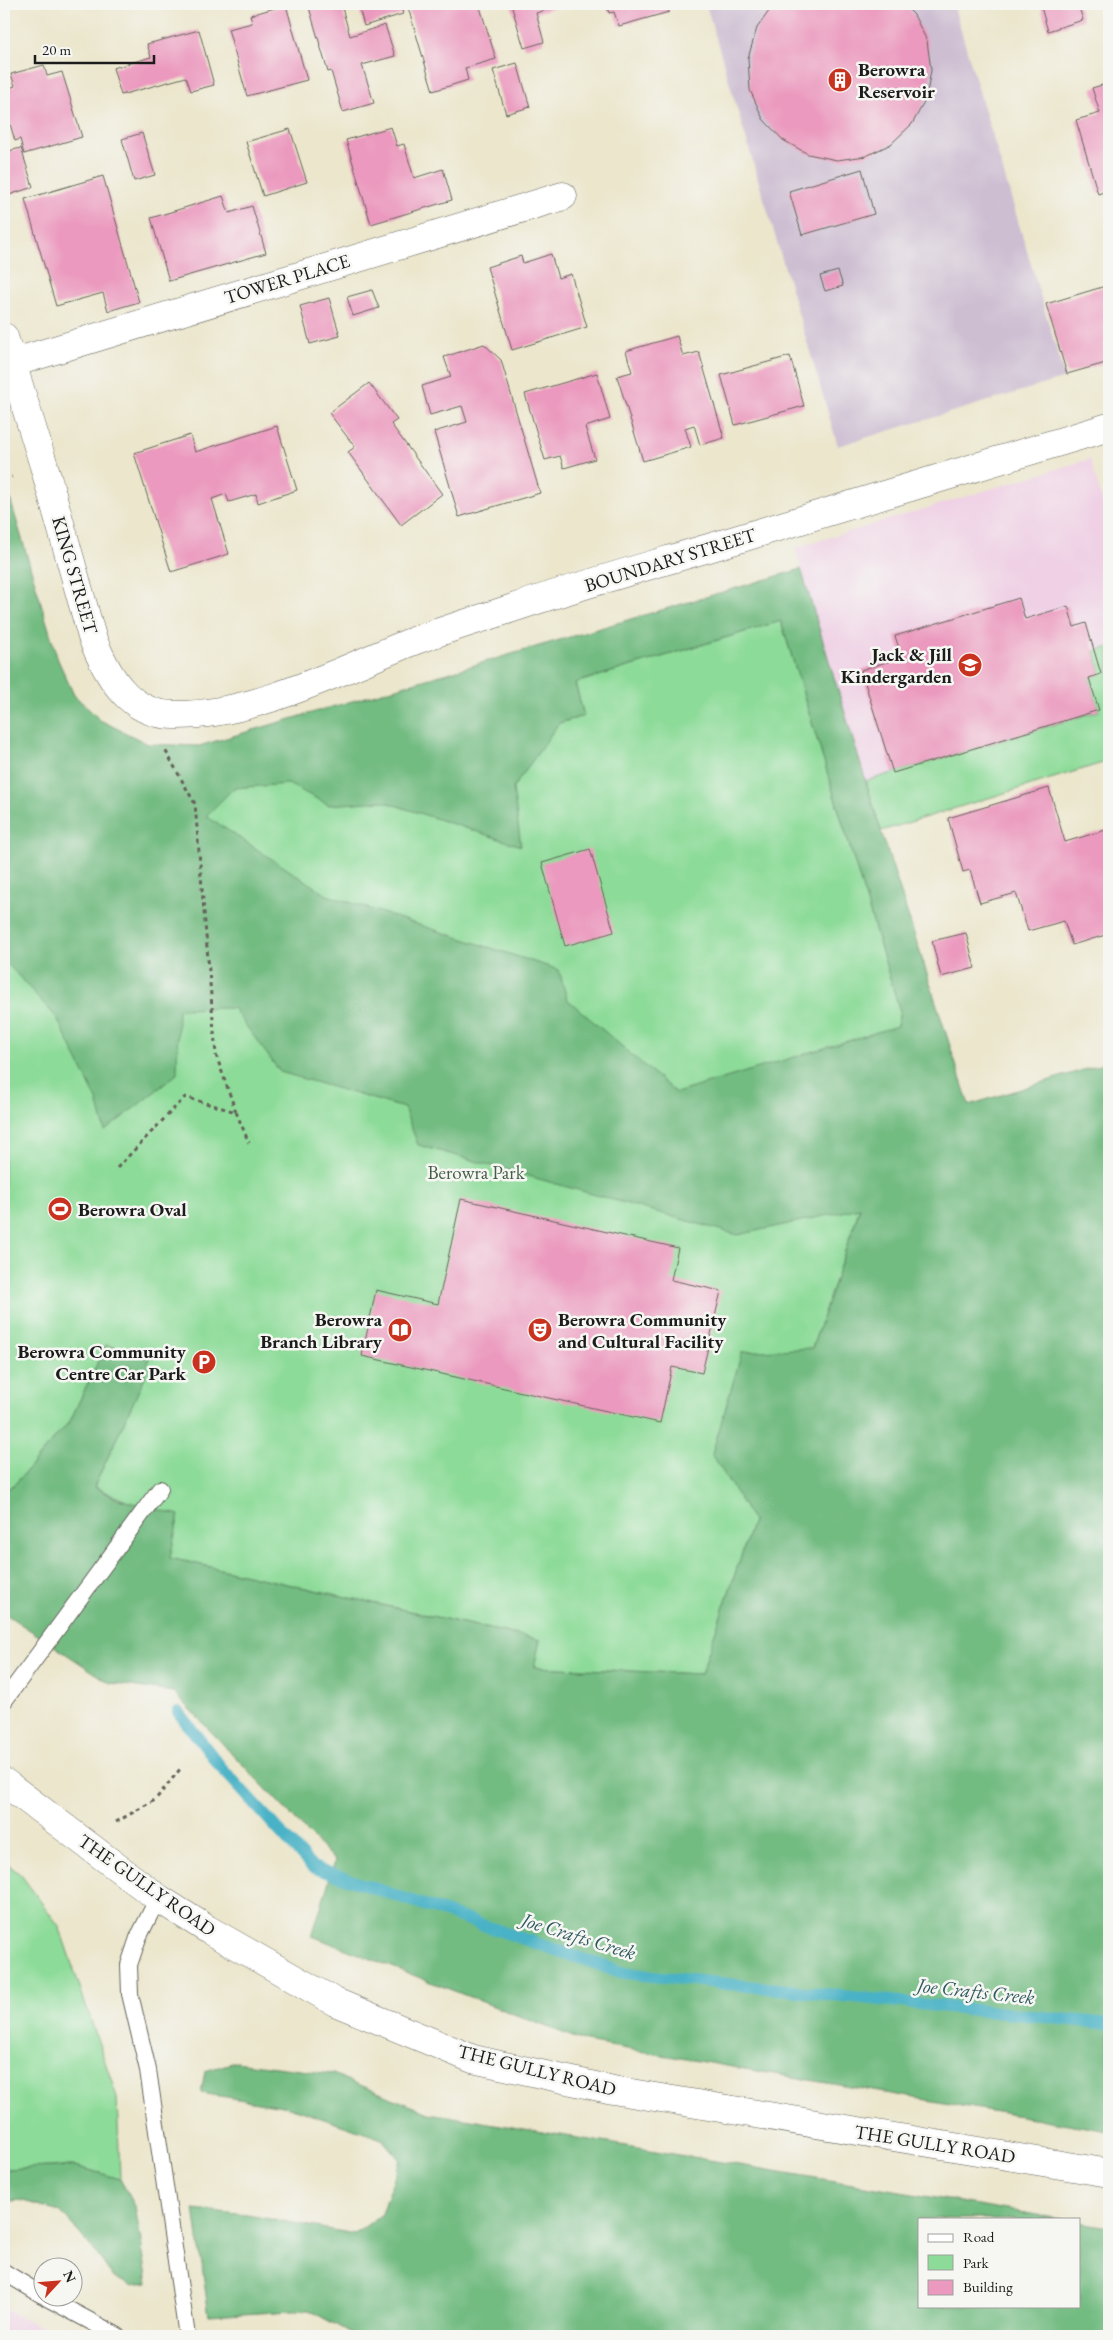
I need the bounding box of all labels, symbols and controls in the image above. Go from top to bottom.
scale bar [35,32,154,64]
text: 20 m [42,40,71,59]
place label: Berowra Reservoir [858,57,935,104]
building icon: Berowra Reservoir [827,67,853,93]
street label: TOWER PLACE [221,248,353,310]
street label: KING STREET [46,513,104,637]
street label: BOUNDARY STREET [581,522,759,598]
place label: Jack & Jill Kindergarden [841,642,953,689]
school or university icon: Jack & Jill Kindergarden [957,652,983,678]
park label: Berowra Park [427,1160,526,1185]
sports icon: Berowra Oval [47,1196,73,1222]
place label: Berowra Oval [78,1197,187,1222]
place label: Berowra Branch Library [260,1307,383,1354]
place label: Berowra Community and Cultural Facility [558,1307,727,1354]
library icon: Berowra Branch Library [387,1317,413,1343]
theatre icon: Berowra Community and Cultural Facility [527,1317,553,1343]
place label: Berowra Community Centre Car Park [18,1339,187,1386]
parking icon: Berowra Community Centre Car Park [191,1349,217,1375]
street label: THE GULLY ROAD [73,1828,221,1942]
water label: Joe Crafts Creek [515,1905,639,1966]
water label: Joe Crafts Creek [912,1971,1036,2010]
street label: THE GULLY ROAD [455,2038,619,2102]
street label: THE GULLY ROAD [853,2119,1017,2169]
legend [918,2218,1080,2308]
text: Road [963,2227,995,2246]
text: Park [963,2253,990,2272]
north arrow [32,2258,82,2308]
text: N [59,2267,81,2286]
text: Building [963,2277,1013,2296]

